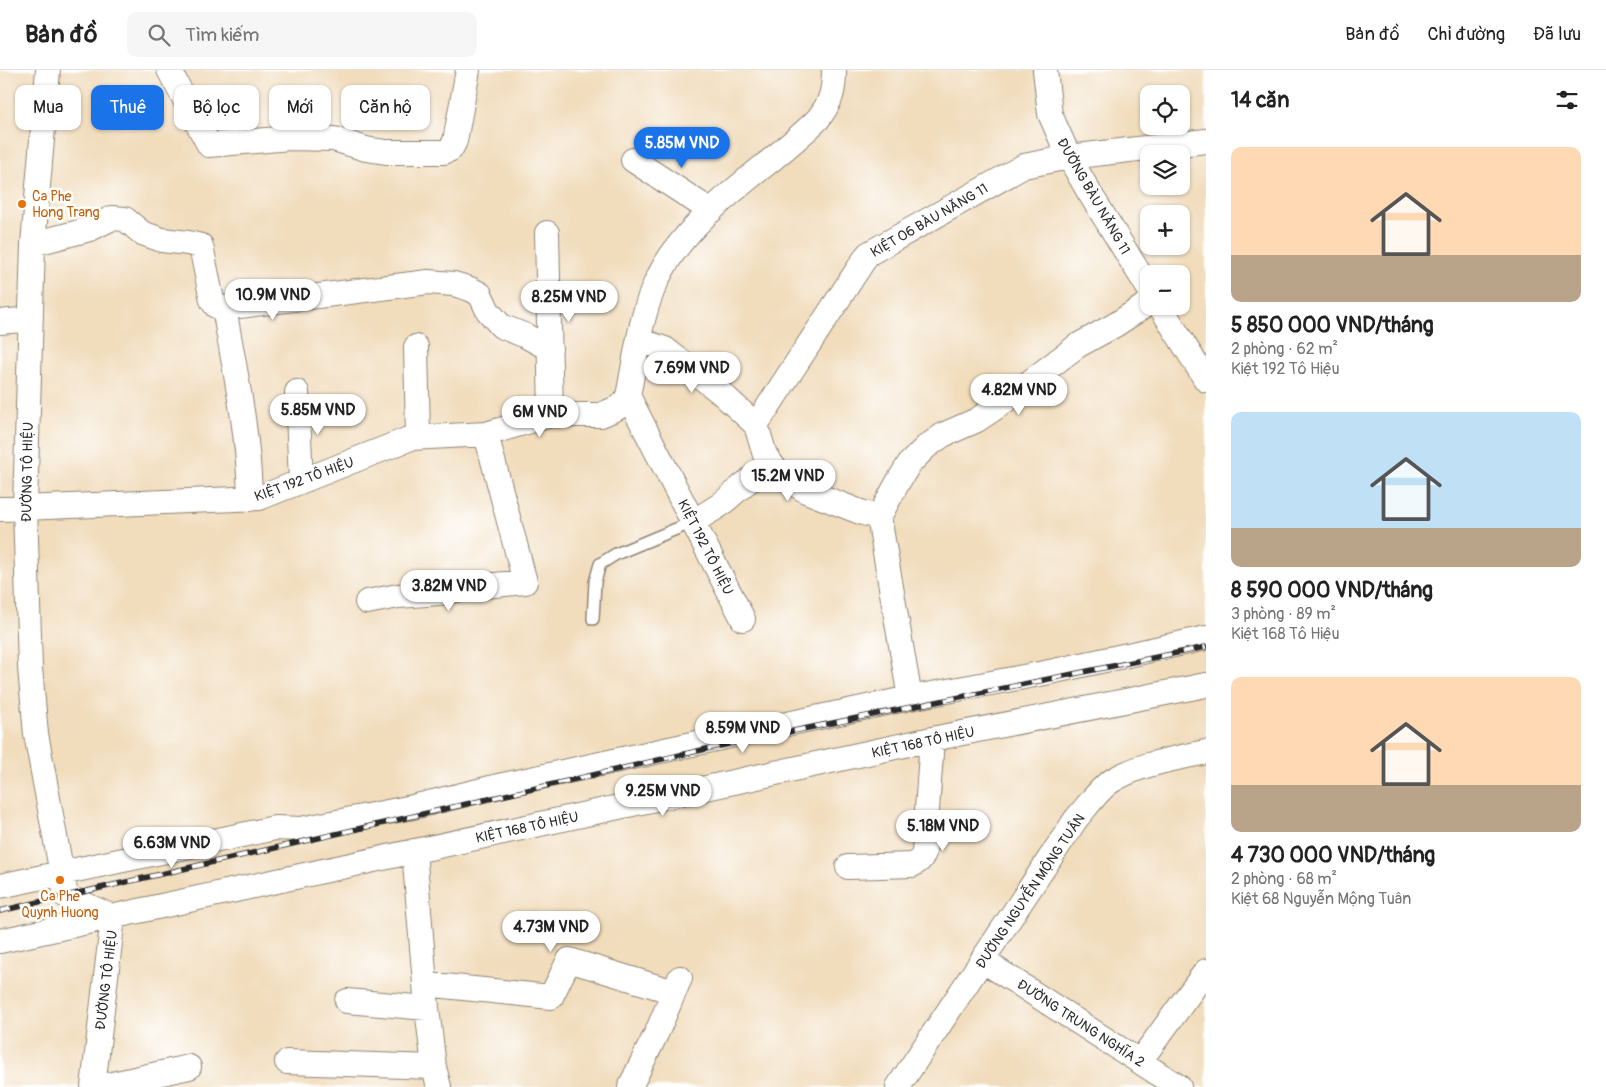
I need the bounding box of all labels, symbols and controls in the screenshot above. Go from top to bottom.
search box [127,12,477,57]
text: Bản đồ [25,20,97,49]
icon: search [145,21,173,49]
text: Tìm kiếm [185,23,259,47]
text: Bản đồ [1345,23,1400,46]
text: Chỉ đường [1428,23,1505,46]
text: Đã lưu [1533,23,1581,46]
chip: Mua [15,85,81,130]
chip: Thuê [91,85,164,130]
chip: Bộ lọc [174,85,259,130]
chip: Mới [269,85,331,130]
chip: Căn hộ [341,85,430,130]
map controls [1140,85,1190,315]
button: locate [1140,85,1190,135]
icon: filters [1553,86,1581,114]
text: 14 căn [1231,87,1289,114]
pin: 5.85M VND [625,126,739,169]
text: 5.85M VND [645,133,719,153]
street label: ĐƯỜNG BÀU NĂNG 11 [1053,135,1135,257]
button: layers [1140,145,1190,195]
street label: KIỆT 06 BÀU NĂNG 11 [867,179,991,261]
icon: home [1361,179,1451,269]
place label: Ca Phe Hong Trang [32,188,100,221]
marker: Ca Phe Hong Trang [16,198,28,210]
button: + [1140,205,1190,255]
button: − [1140,265,1190,315]
pin: 10.9M VND [216,278,330,321]
pin: 8.25M VND [512,280,626,323]
text: 10.9M VND [236,285,310,305]
text: 8.25M VND [532,287,606,307]
text: 5 850 000 VND/tháng [1231,312,1433,339]
text: 2 phòng · 62 m² [1231,339,1338,359]
pin: 7.69M VND [635,352,749,394]
text: 7.69M VND [655,358,729,378]
text: Kiệt 192 Tô Hiệu [1231,359,1339,379]
pin: 4.82M VND [962,374,1076,416]
text: 4.82M VND [981,380,1057,400]
pin: 5.85M VND [261,394,375,436]
pin: 6M VND [499,396,581,438]
text: 5.85M VND [281,400,355,420]
text: 6M VND [513,402,567,422]
street label: ĐƯỜNG TÔ HIỆU [17,422,37,522]
icon: home [1361,444,1451,534]
street label: KIỆT 192 TÔ HIỆU [252,453,356,505]
pin: 15.2M VND [731,460,845,502]
text: 15.2M VND [752,466,824,486]
street label: KIỆT 192 TÔ HIỆU [674,496,738,598]
pin: 3.82M VND [392,570,506,612]
text: 3.82M VND [412,576,486,596]
text: 8 590 000 VND/tháng [1231,577,1433,604]
text: 3 phòng · 89 m² [1231,604,1336,624]
text: Kiệt 168 Tô Hiệu [1231,624,1340,644]
icon: home [1361,709,1451,799]
pin: 8.59M VND [686,712,800,754]
text: 8.59M VND [706,718,780,738]
street label: KIỆT 168 TÔ HIỆU [870,722,976,762]
pin: 9.25M VND [606,774,720,817]
text: 9.25M VND [626,781,700,801]
street label: KIỆT 168 TÔ HIỆU [474,807,580,847]
street label: ĐƯỜNG NGUYỄN MỘNG TUÂN [970,809,1089,972]
pin: 5.18M VND [886,810,1000,852]
text: 5.18M VND [907,816,979,836]
pin: 6.63M VND [115,826,229,869]
text: 6.63M VND [134,833,210,853]
text: 4 730 000 VND/tháng [1231,842,1435,869]
text: 2 phòng · 68 m² [1231,869,1337,889]
marker: Ca Phe Quynh Huong [54,874,66,886]
place label: Ca Phe Quynh Huong [21,888,99,921]
text: Kiệt 68 Nguyễn Mộng Tuân [1231,889,1411,909]
pin: 4.73M VND [494,910,608,953]
text: 4.73M VND [513,917,589,937]
street label: ĐƯỜNG TÔ HIỆU [91,929,121,1031]
street label: ĐƯỜNG TRUNG NGHĨA 2 [1014,975,1148,1071]

